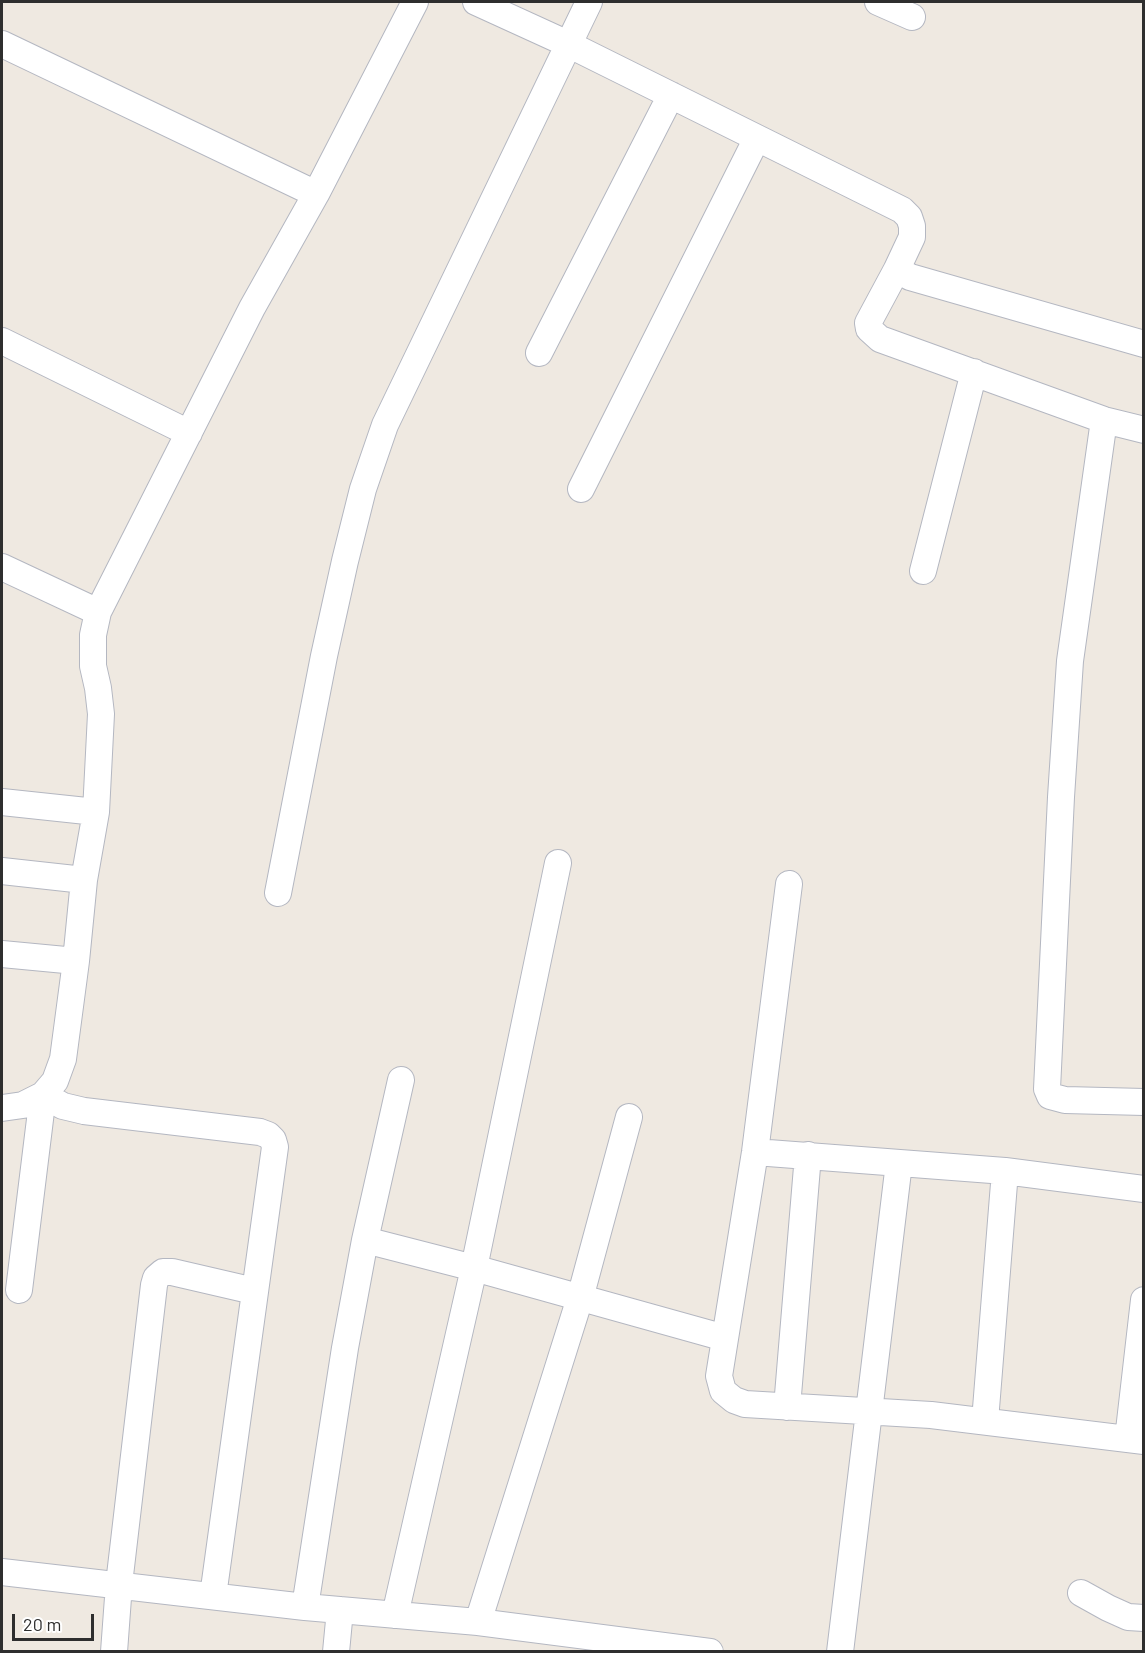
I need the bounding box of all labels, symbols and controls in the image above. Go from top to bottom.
scale bar [15,1602,98,1640]
text: 20 m [23,1613,61,1635]

